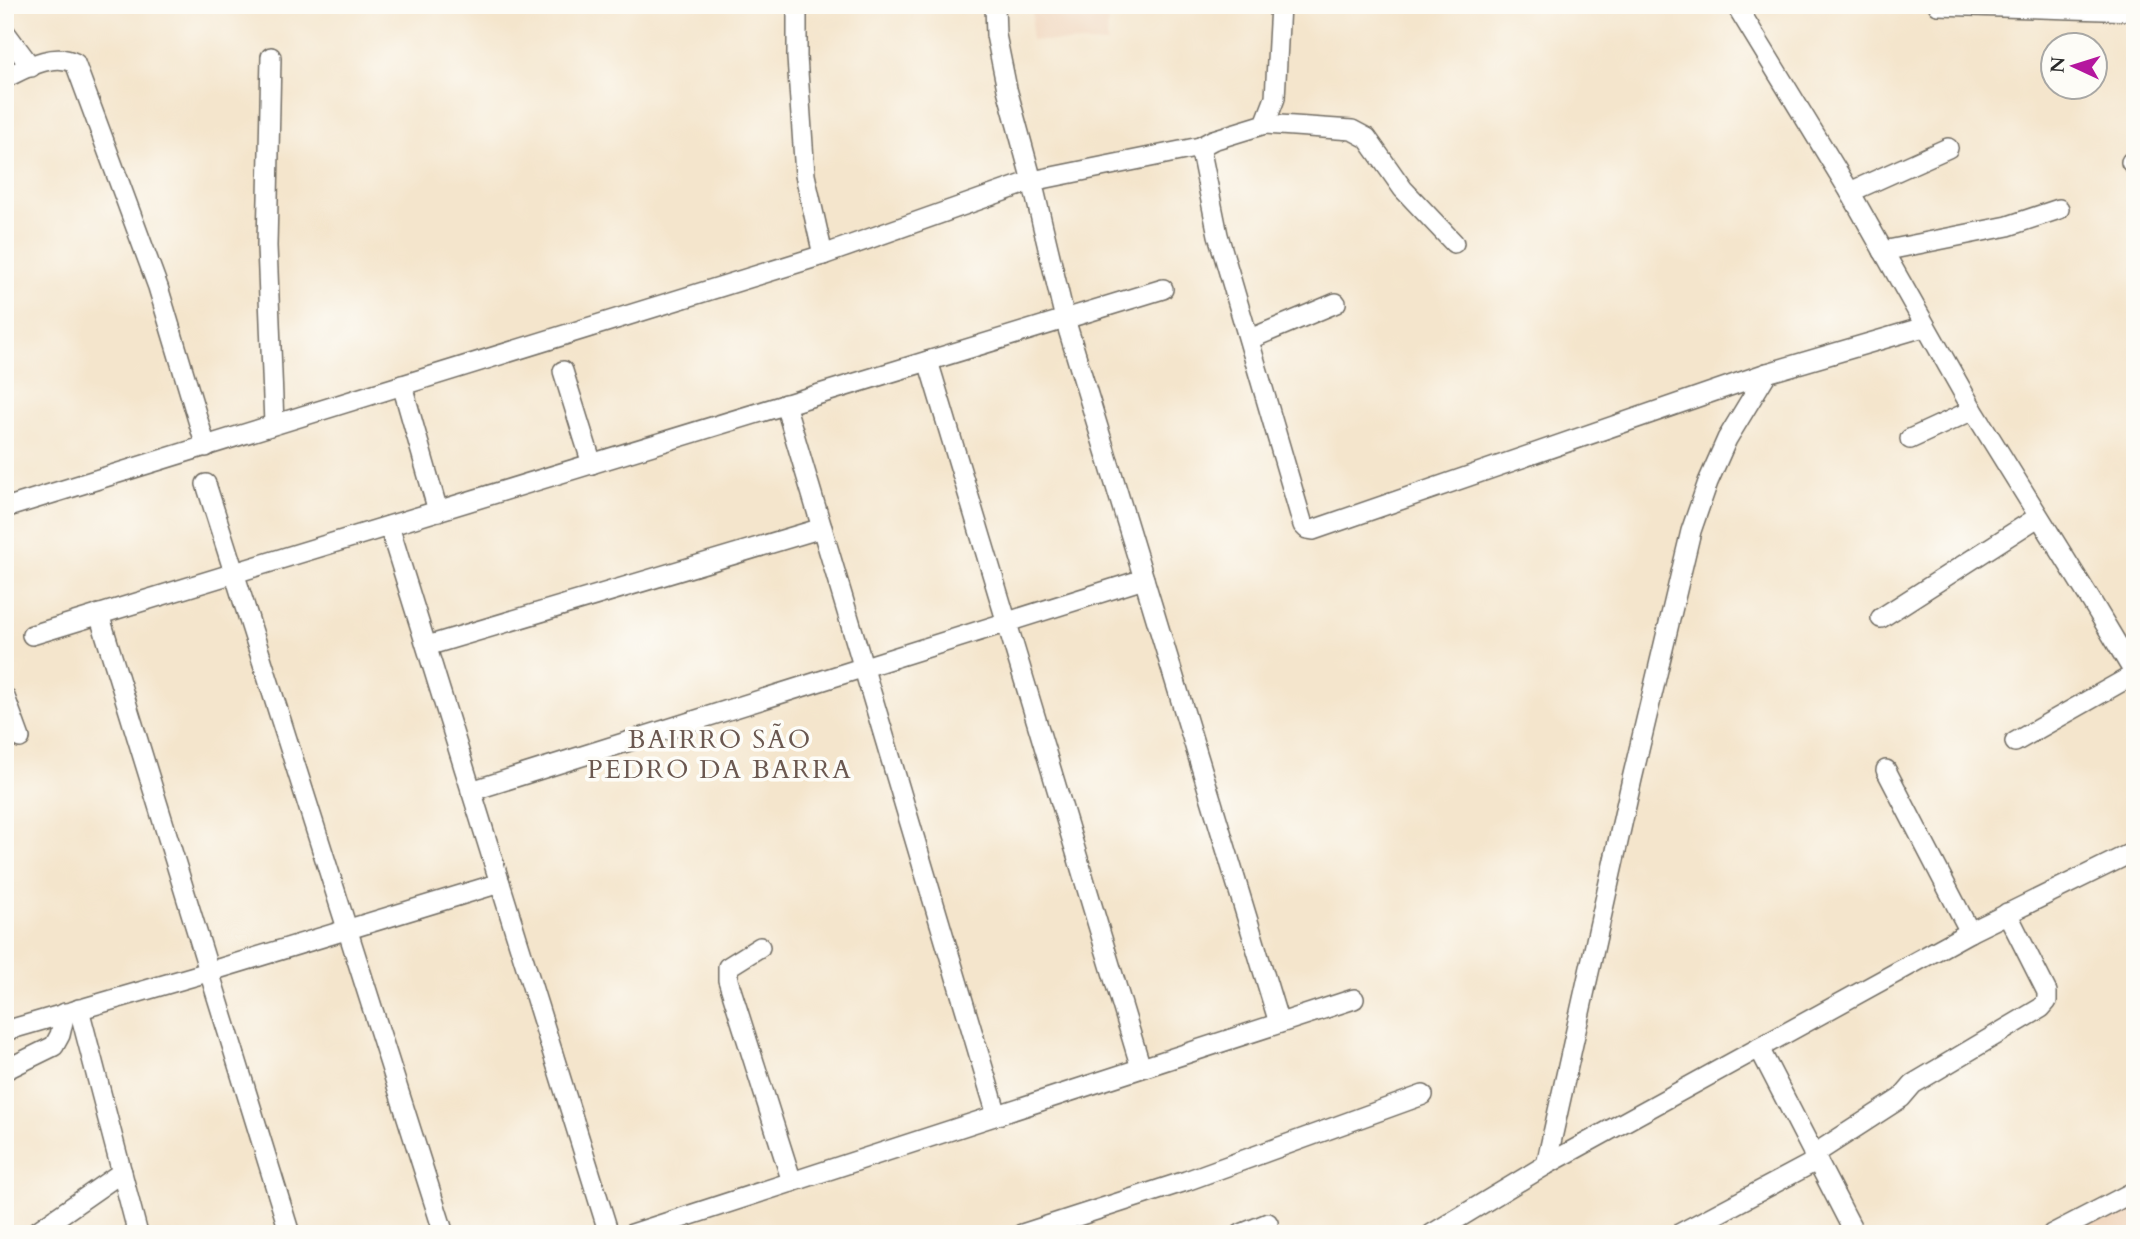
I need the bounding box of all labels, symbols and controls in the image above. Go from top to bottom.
north arrow [2038,32,2108,102]
text: N [2044,55,2072,74]
district label: BAIRRO SÃO PEDRO DA BARRA [587,722,853,787]

